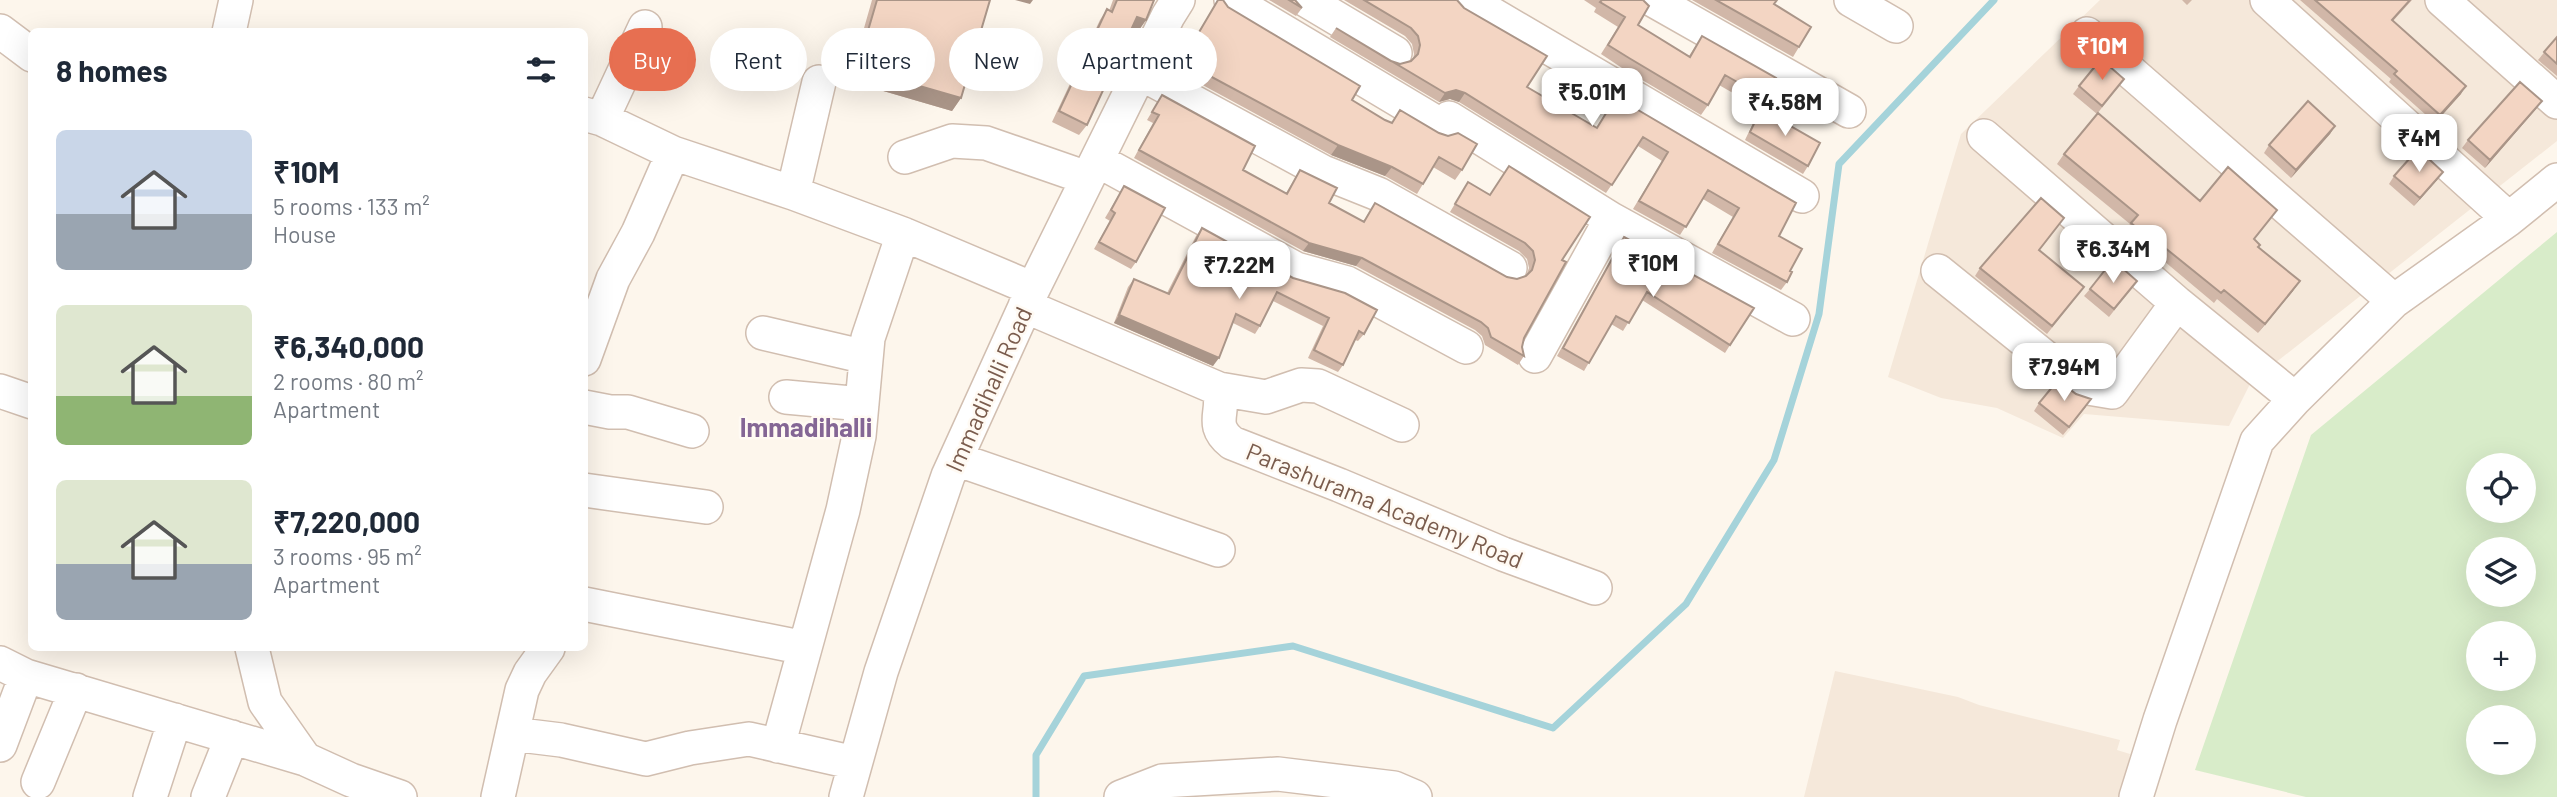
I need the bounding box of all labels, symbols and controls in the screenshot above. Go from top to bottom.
pin: ₹10M [2061,22,2143,82]
chip: Buy [609,28,696,91]
chip: Rent [710,28,807,91]
chip: Filters [821,28,935,91]
chip: New [949,28,1043,91]
chip: Apartment [1057,28,1217,91]
text: ₹10M [2077,31,2127,59]
icon: filters [522,51,560,89]
text: 8 homes [56,52,167,88]
pin: ₹5.01M [1535,68,1649,128]
text: ₹5.01M [1558,77,1626,105]
pin: ₹4.58M [1728,78,1842,138]
text: ₹4.58M [1748,87,1822,115]
pin: ₹4M [2385,114,2453,174]
text: ₹4M [2397,123,2441,151]
text: ₹10M [273,153,339,189]
icon: home [112,158,196,242]
text: 5 rooms · 133 m² [273,192,430,220]
text: House [273,220,336,248]
pin: ₹6.34M [2056,226,2170,285]
text: ₹6.34M [2076,234,2150,262]
pin: ₹10M [1612,240,1694,299]
pin: ₹7.22M [1182,242,1296,301]
text: ₹10M [1628,248,1678,276]
text: ₹7.22M [1203,250,1275,278]
street label: Immadihalli Road [939,302,1037,476]
text: ₹6,340,000 [273,328,424,364]
icon: home [112,333,196,417]
pin: ₹7.94M [2007,344,2121,403]
text: ₹7.94M [2028,352,2100,380]
text: 2 rooms · 80 m² [273,367,423,395]
text: Apartment [273,395,380,423]
district label: Immadihalli [740,411,872,442]
street label: Parashurama Academy Road [1242,436,1528,574]
map controls [2466,453,2536,775]
button: locate [2466,453,2536,523]
text: ₹7,220,000 [273,503,420,539]
icon: home [112,508,196,592]
button: layers [2466,537,2536,607]
text: 3 rooms · 95 m² [273,542,422,570]
text: Apartment [273,570,380,598]
button: + [2466,621,2536,691]
button: − [2466,705,2536,775]

